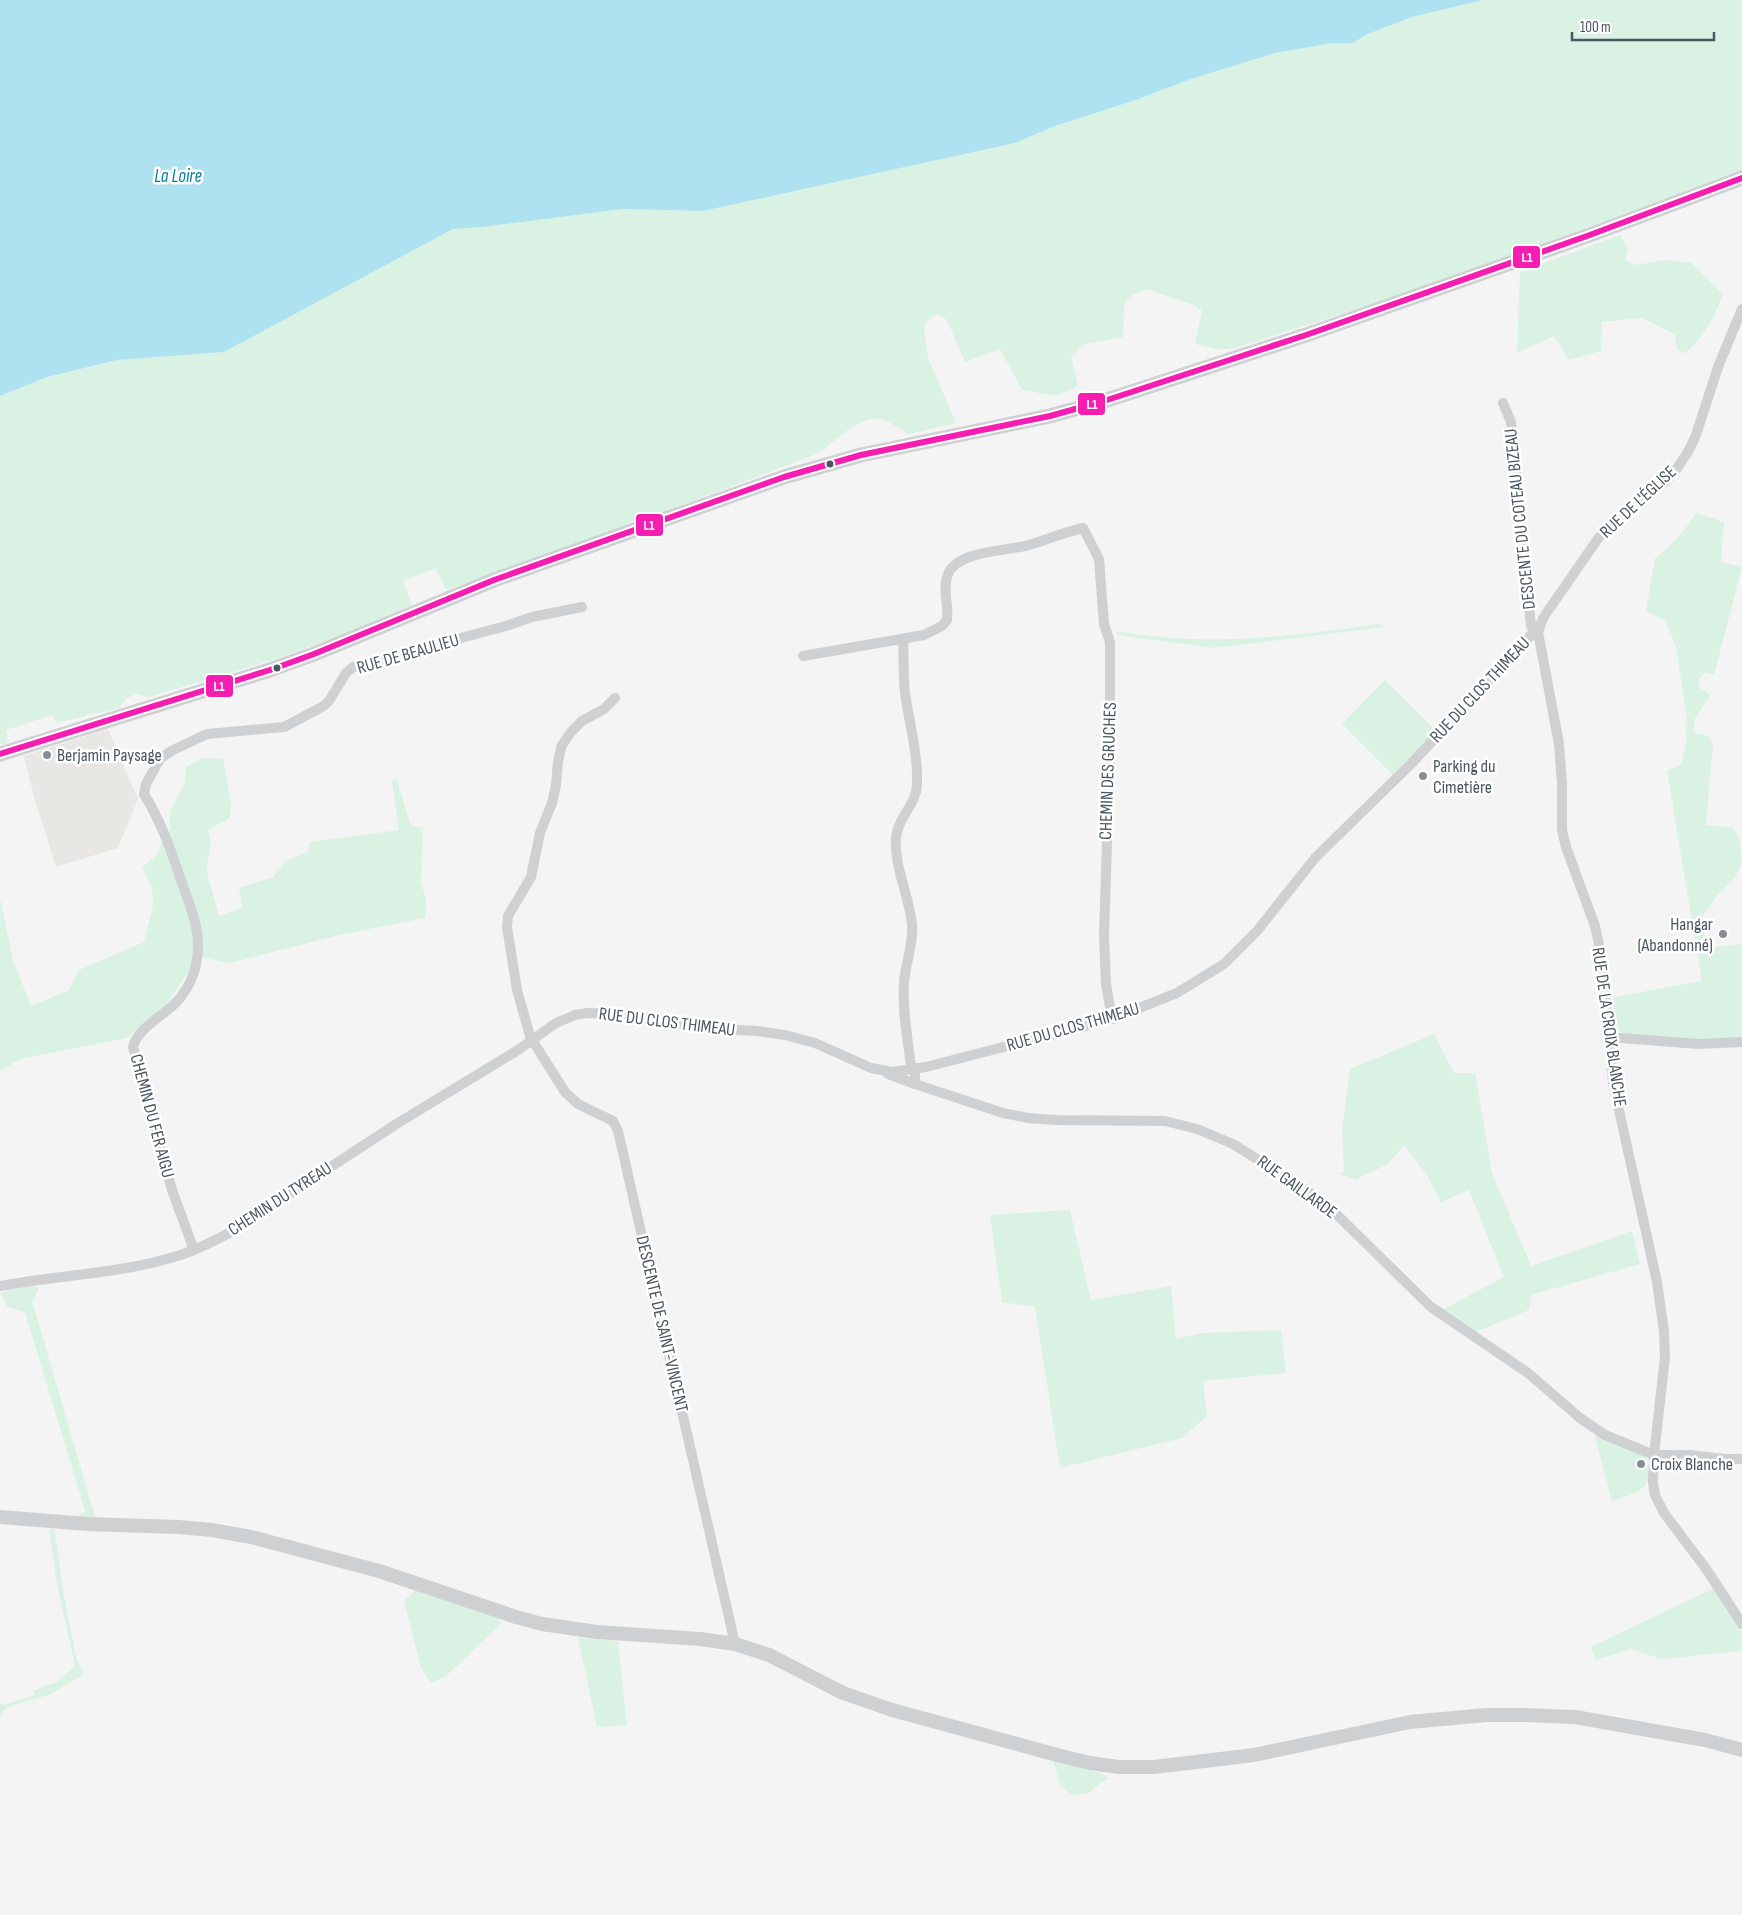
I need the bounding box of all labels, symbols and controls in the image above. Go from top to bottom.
scale bar [1572,10,1714,42]
text: 100 m [1580,18,1611,37]
water label: La Loire [154,165,202,188]
line badge: L1 [1512,245,1541,269]
text: L1 [1521,249,1533,266]
line badge: L1 [1077,392,1106,416]
text: L1 [1086,396,1098,413]
street label: DESCENTE DU COTEAU BIZEAU [1500,428,1540,610]
unlabelled marker [825,459,835,469]
street label: RUE DE L'ÉGLISE [1596,461,1680,543]
line badge: L1 [635,513,664,537]
text: L1 [643,517,655,534]
street label: RUE DE BEAULIEU [355,629,461,679]
street label: RUE DU CLOS THIMEAU [1426,633,1534,747]
unlabelled marker [272,663,282,673]
line badge: L1 [205,674,234,698]
text: L1 [213,678,225,695]
street label: CHEMIN DES GRUCHES [1095,702,1121,840]
place label: Berjamin Paysage [57,745,162,766]
marker: Berjamin Paysage [41,749,53,761]
place label: Parking du Cimetière [1433,756,1495,798]
marker: Parking du Cimetière [1417,770,1429,782]
place label: Hangar (Abandonné) [1638,914,1713,956]
marker: Hangar (Abandonné) [1717,928,1729,940]
street label: RUE DE LA CROIX BLANCHE [1587,946,1631,1108]
street label: RUE DU CLOS THIMEAU [1004,998,1142,1056]
street label: RUE DU CLOS THIMEAU [598,1003,736,1041]
street label: CHEMIN DU FER AIGU [125,1052,179,1180]
street label: RUE GAILLARDE [1253,1151,1341,1223]
street label: CHEMIN DU TYREAU [224,1158,336,1240]
street label: DESCENTE DE SAINT-VINCENT [631,1234,693,1414]
place label: Croix Blanche [1651,1454,1733,1475]
marker: Croix Blanche [1635,1458,1647,1470]

